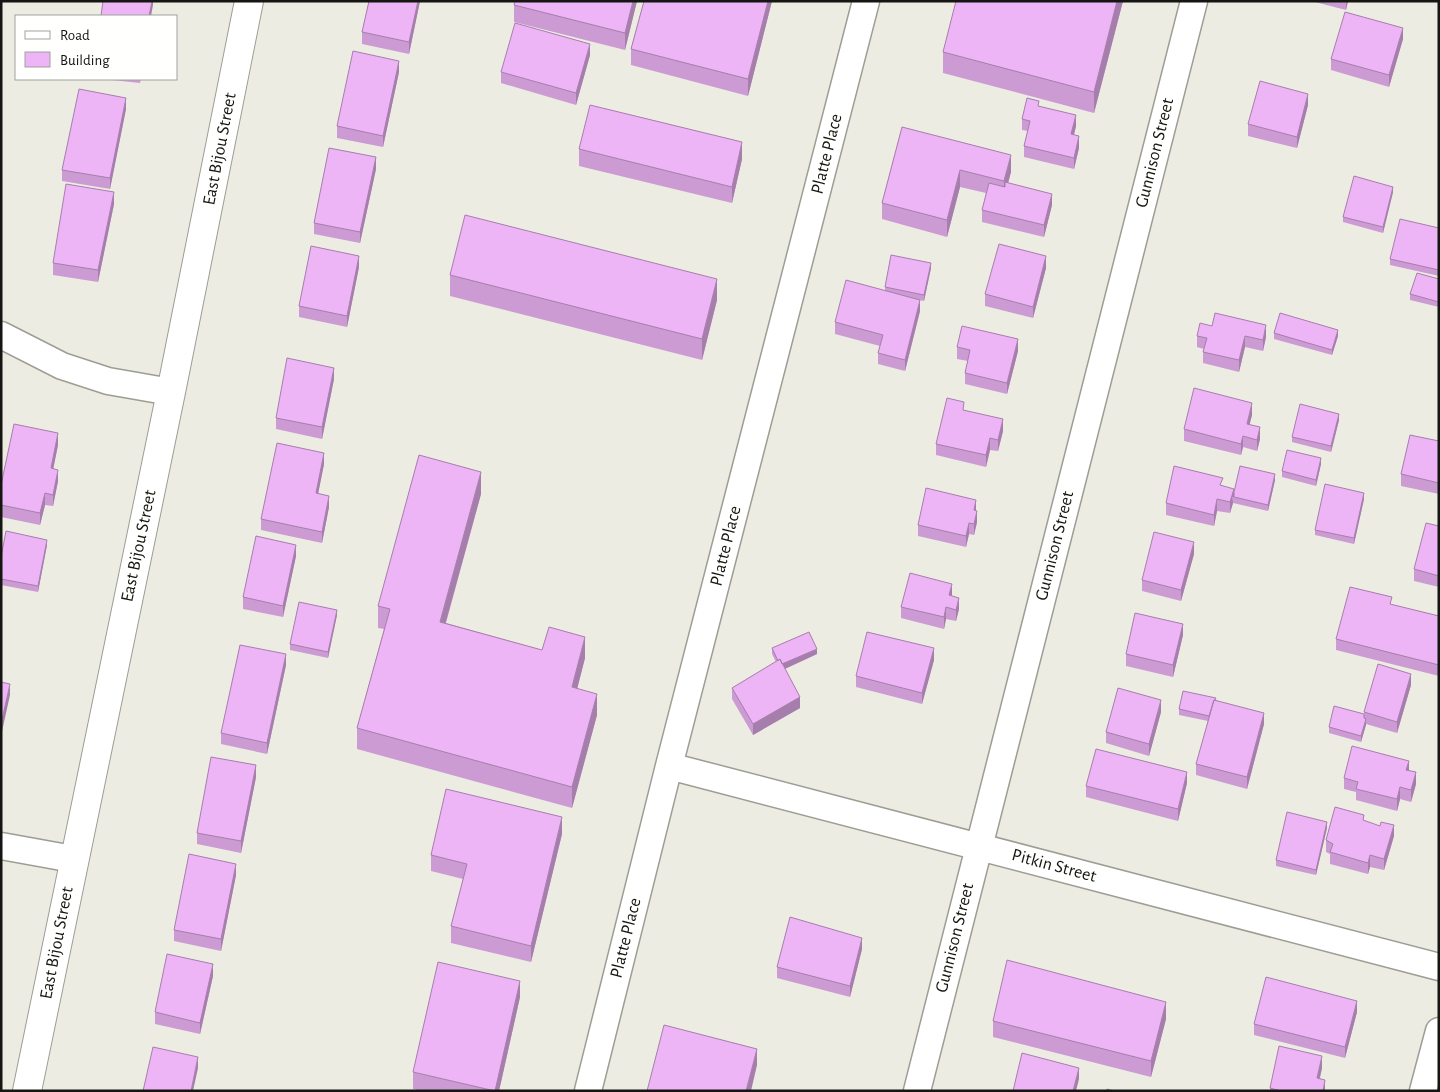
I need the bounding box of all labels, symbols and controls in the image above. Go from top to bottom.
legend [15,15,178,80]
text: Road [60,28,90,43]
text: Building [60,53,110,68]
street label: East Bijou Street [200,91,240,207]
street label: Gunnison Street [1133,96,1177,210]
street label: Platte Place [808,112,846,196]
street label: East Bijou Street [118,488,160,604]
street label: Gunnison Street [1033,489,1077,603]
street label: Platte Place [707,504,745,588]
street label: Pitkin Street [1010,846,1098,886]
street label: Gunnison Street [933,881,977,995]
street label: East Bijou Street [37,885,77,1001]
street label: Platte Place [607,896,645,980]

